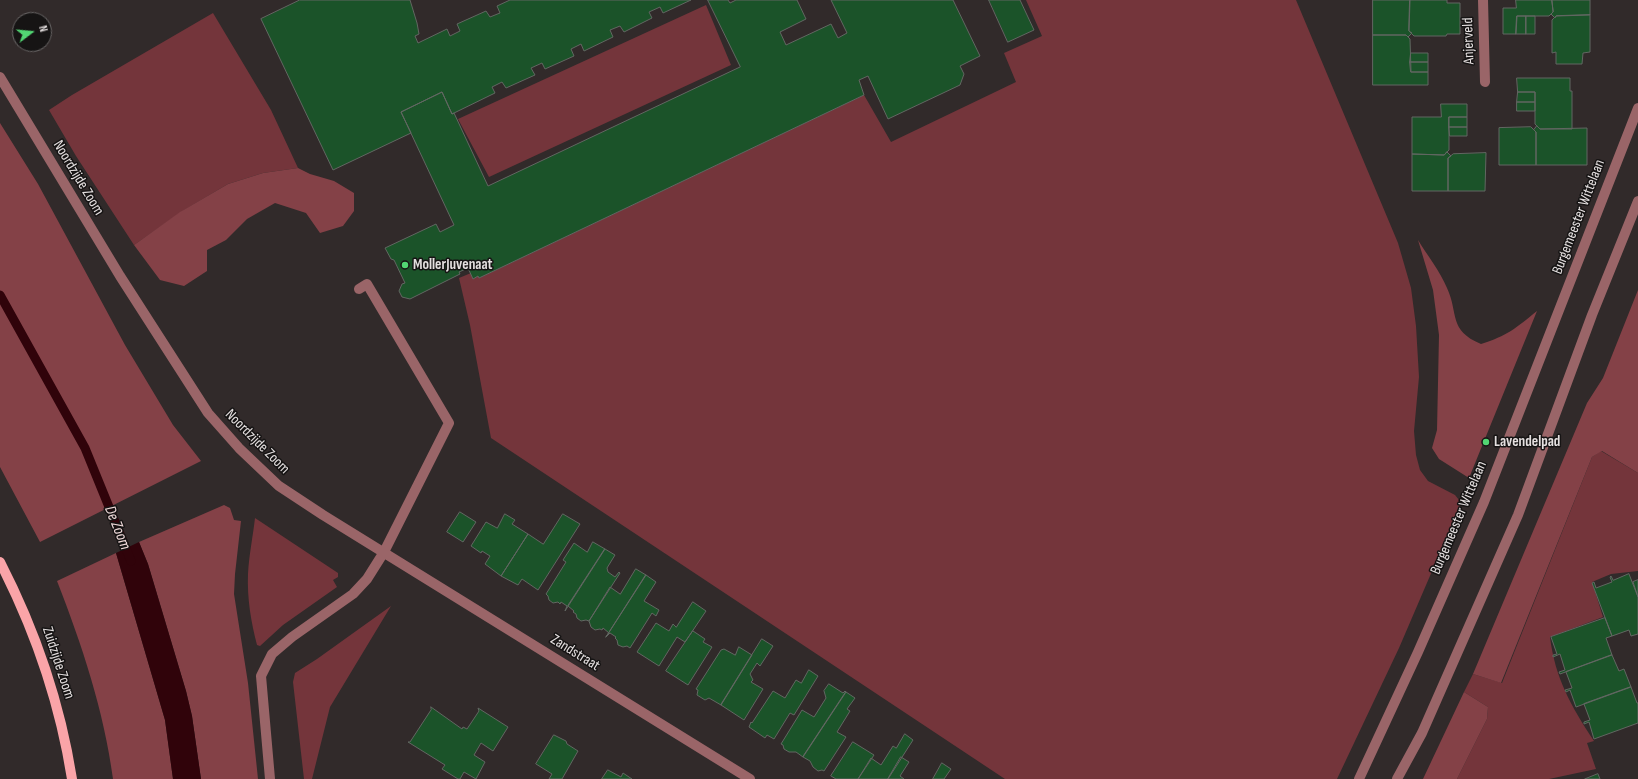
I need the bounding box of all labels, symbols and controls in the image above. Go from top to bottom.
north arrow [12,12,52,52]
street label: Anjerveld [1459,17,1479,65]
text: N [36,24,50,33]
street label: Noordzijde Zoom [49,137,107,219]
street label: Burgemeester Wittelaan [1549,157,1609,277]
place label: MollerJuvenaat [413,256,493,274]
marker: MollerJuvenaat [400,260,410,270]
street label: Noordzijde Zoom [221,406,293,478]
place label: Lavendelpad [1494,433,1560,451]
marker: Lavendelpad [1481,437,1491,447]
street label: Burgemeester Wittelaan [1427,459,1491,577]
water label: De Zoom [100,503,134,553]
street label: Zuidzijde Zoom [38,625,78,701]
street label: Zandstraat [547,631,603,675]

